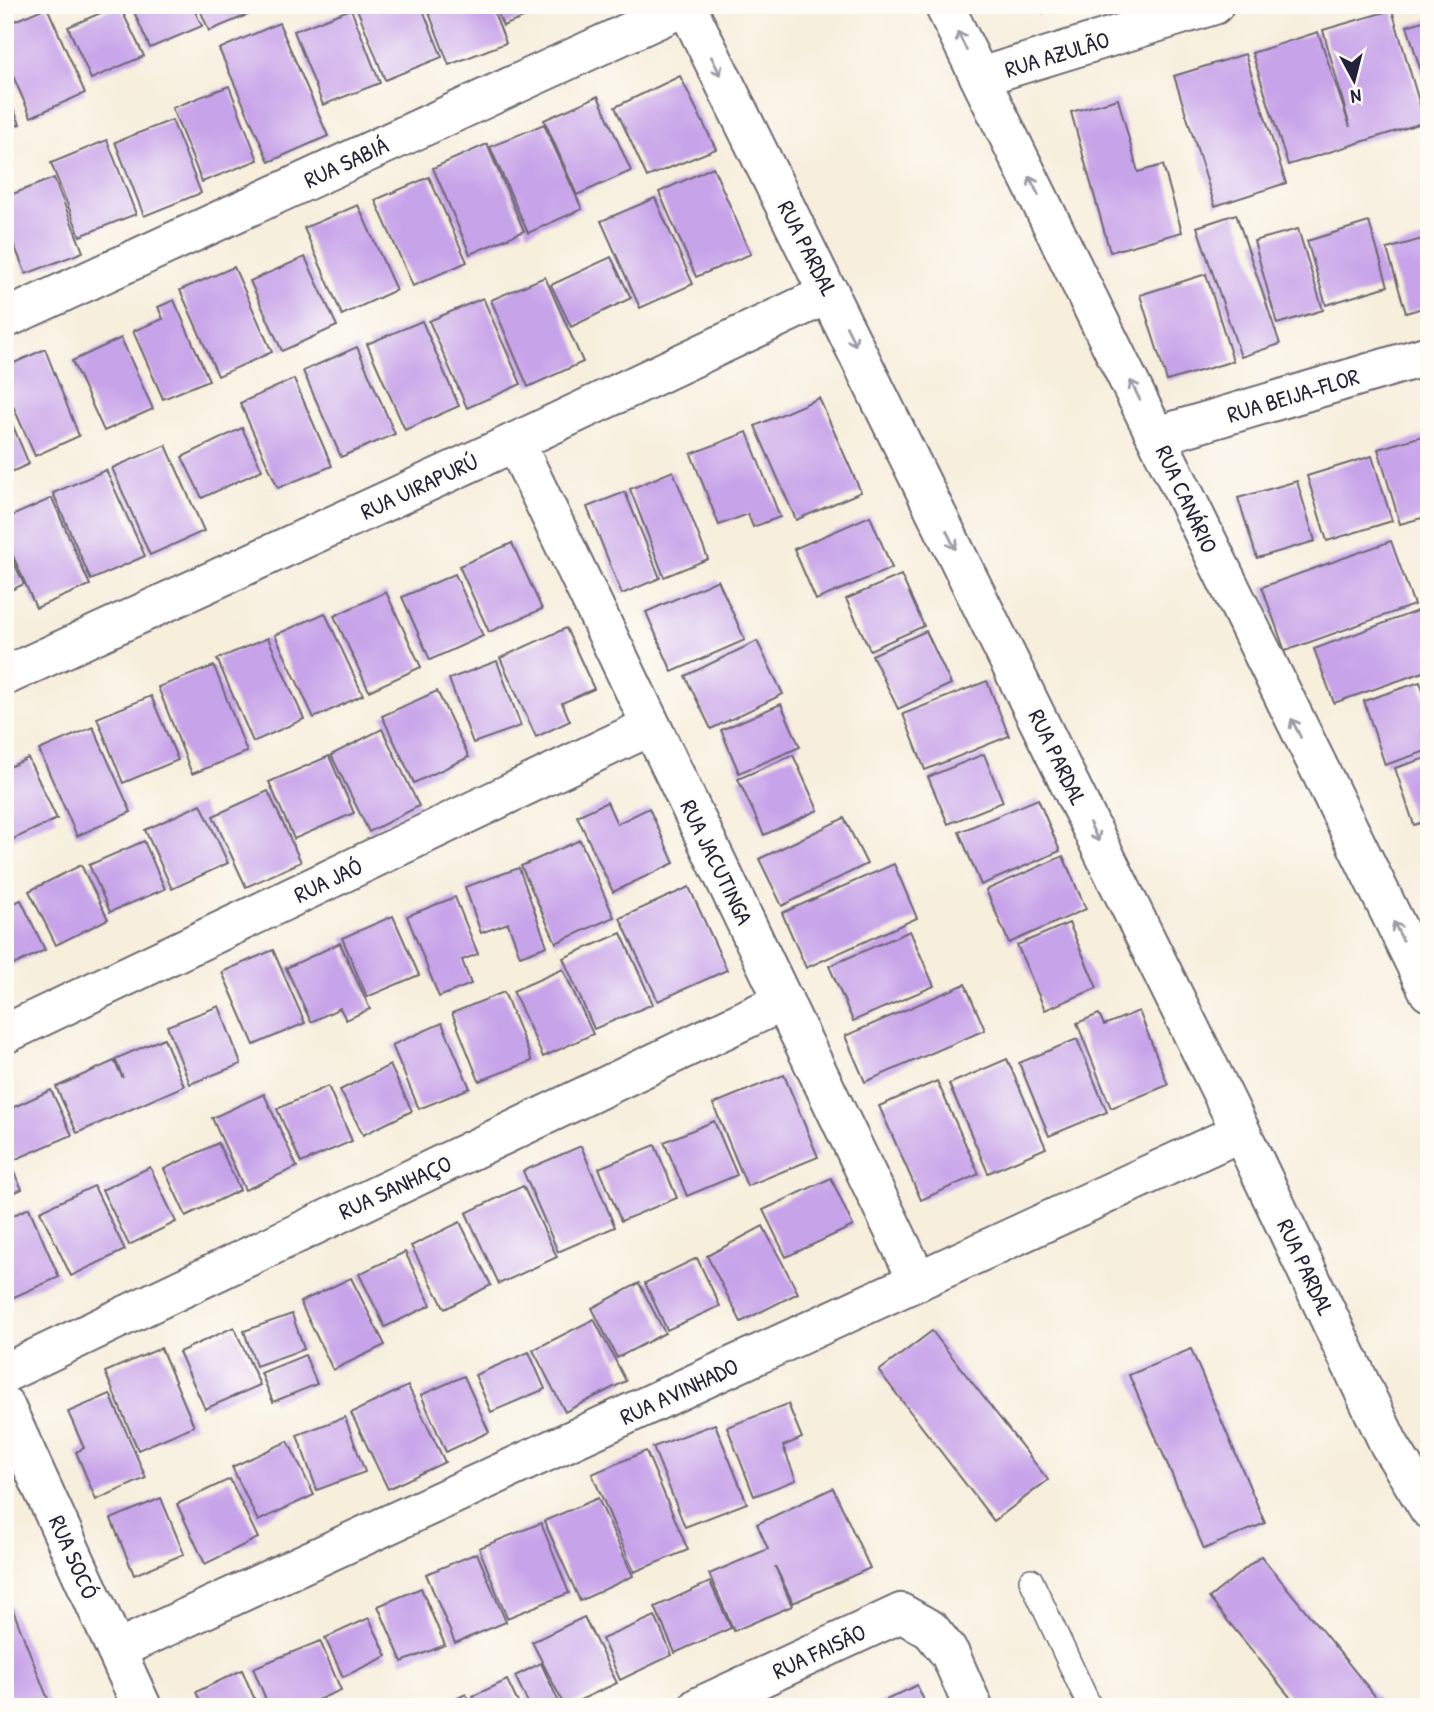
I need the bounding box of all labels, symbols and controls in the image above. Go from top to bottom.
street label: RUA AZULÃO [1001,23,1113,85]
one-way arrow [955,31,969,52]
north arrow [1318,46,1388,116]
one-way arrow [710,55,724,76]
text: N [1349,83,1363,110]
street label: RUA SABIÁ [299,129,393,195]
one-way arrow [1026,176,1040,197]
street label: RUA PARDAL [771,195,845,301]
one-way arrow [845,325,858,346]
street label: RUA BEIJA-FLOR [1223,360,1363,430]
one-way arrow [1127,380,1141,401]
street label: RUA CANÁRIO [1149,440,1225,558]
street label: RUA UIRAPURÚ [355,445,483,527]
one-way arrow [945,529,958,550]
street label: RUA PARDAL [1021,704,1095,810]
one-way arrow [1289,718,1303,739]
street label: RUA JACUTINGA [673,794,761,930]
one-way arrow [1088,821,1102,842]
street label: RUA JAÓ [289,850,367,910]
one-way arrow [1391,921,1405,942]
street label: RUA SANHAÇO [334,1147,456,1227]
street label: RUA PARDAL [1270,1214,1342,1320]
street label: RUA AVINHADO [615,1350,743,1432]
street label: RUA SOCÓ [42,1510,106,1604]
street label: RUA FAISÃO [767,1616,871,1686]

